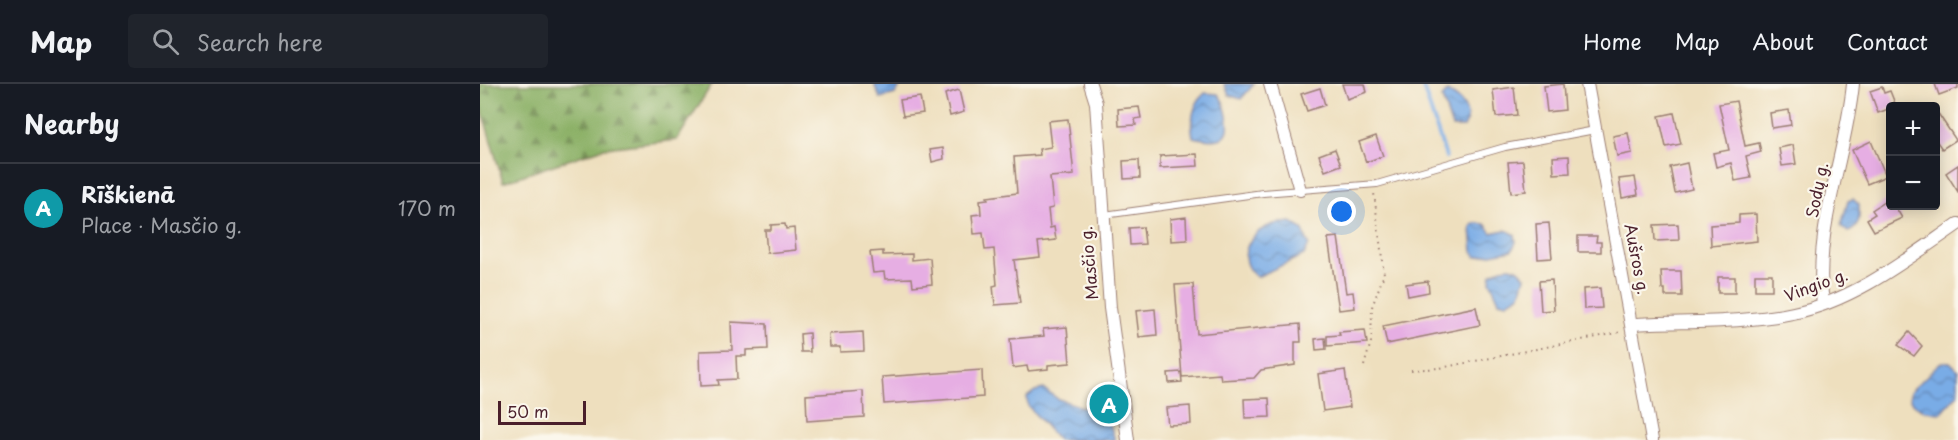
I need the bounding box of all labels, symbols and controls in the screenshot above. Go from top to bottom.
search box [128,14,548,68]
text: Map [30,20,92,63]
icon: search [149,25,182,58]
text: Search here [197,25,323,58]
text: Home [1583,25,1642,57]
text: Map [1675,25,1720,57]
text: About [1753,25,1814,57]
text: Contact [1847,25,1928,57]
map controls [1886,102,1940,210]
button: + [1886,102,1940,156]
text: Nearby [24,104,119,143]
button: − [1886,156,1940,210]
street label: Sodų g. [1799,160,1833,220]
text: Rīškienā [81,177,175,210]
text: A [36,193,51,223]
text: 170 m [398,193,456,223]
your location [1327,197,1356,226]
text: Place · Masčio g. [81,210,242,240]
street label: Aušros g. [1619,221,1657,296]
street label: Masčio g. [1073,225,1103,301]
street label: Vingio g. [1780,261,1851,307]
pin: A [1090,382,1128,426]
scale bar [498,398,586,426]
text: 50 m [507,399,548,423]

